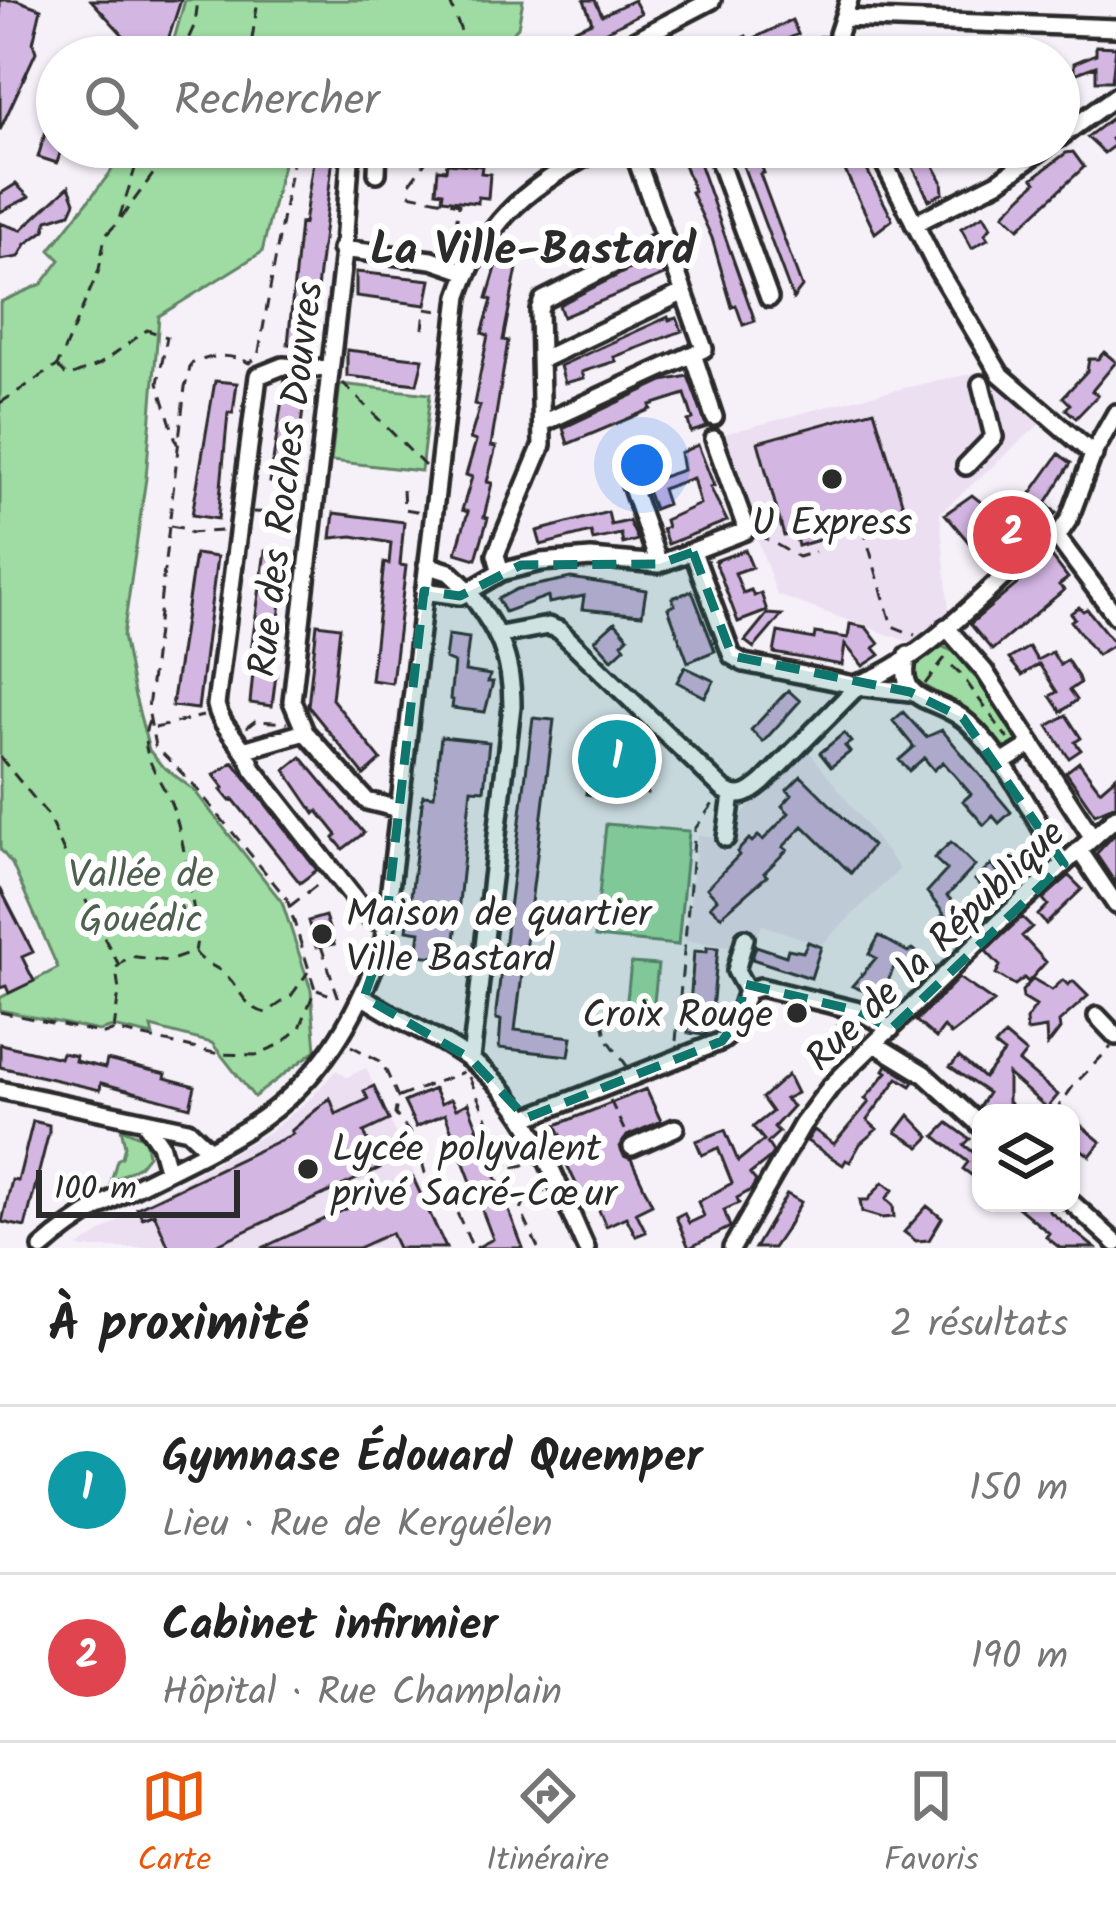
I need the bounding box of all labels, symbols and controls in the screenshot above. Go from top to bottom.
search box [36,36,1080,168]
text: Rechercher [174,66,379,138]
icon: search [78,69,144,135]
district label: La Ville-Bastard [370,216,697,288]
street label: Rue des Roches Douvres [233,278,343,681]
your location [612,435,672,495]
marker: U Express [819,466,845,492]
pin: 2 [973,490,1051,580]
place label: U Express [752,494,913,556]
pin: 1 [578,714,656,804]
street label: Rue de la République [792,806,1081,1088]
park label: Vallée de Gouédic [68,846,214,953]
place label: Maison de quartier Ville Bastard [346,885,653,992]
marker: Maison de quartier Ville Bastard [309,921,335,947]
place label: Croix Rouge [582,986,773,1048]
marker: Croix Rouge [784,1000,810,1026]
map controls [972,1104,1080,1212]
button: layers [972,1104,1080,1212]
place label: Lycée polyvalent privé Sacré-Cœur [330,1120,619,1227]
marker: Lycée polyvalent privé Sacré-Cœur [295,1156,321,1182]
scale bar [36,1164,240,1217]
text: 100 m [54,1164,137,1217]
text: À proximité [48,1286,308,1367]
text: 2 résultats [890,1295,1068,1357]
text: Gymnase Édouard Quemper [162,1423,702,1495]
text: 1 [81,1459,93,1521]
text: 150 m [969,1459,1068,1521]
text: Lieu · Rue de Kerguélen [162,1495,553,1557]
text: Cabinet infirmier [162,1591,497,1663]
text: 2 [76,1627,98,1689]
text: 190 m [971,1627,1068,1689]
text: Hôpital · Rue Champlain [162,1663,562,1725]
tab: Carte [137,1763,211,1888]
tab: Itinéraire [486,1763,609,1888]
tab: Favoris [884,1763,979,1888]

